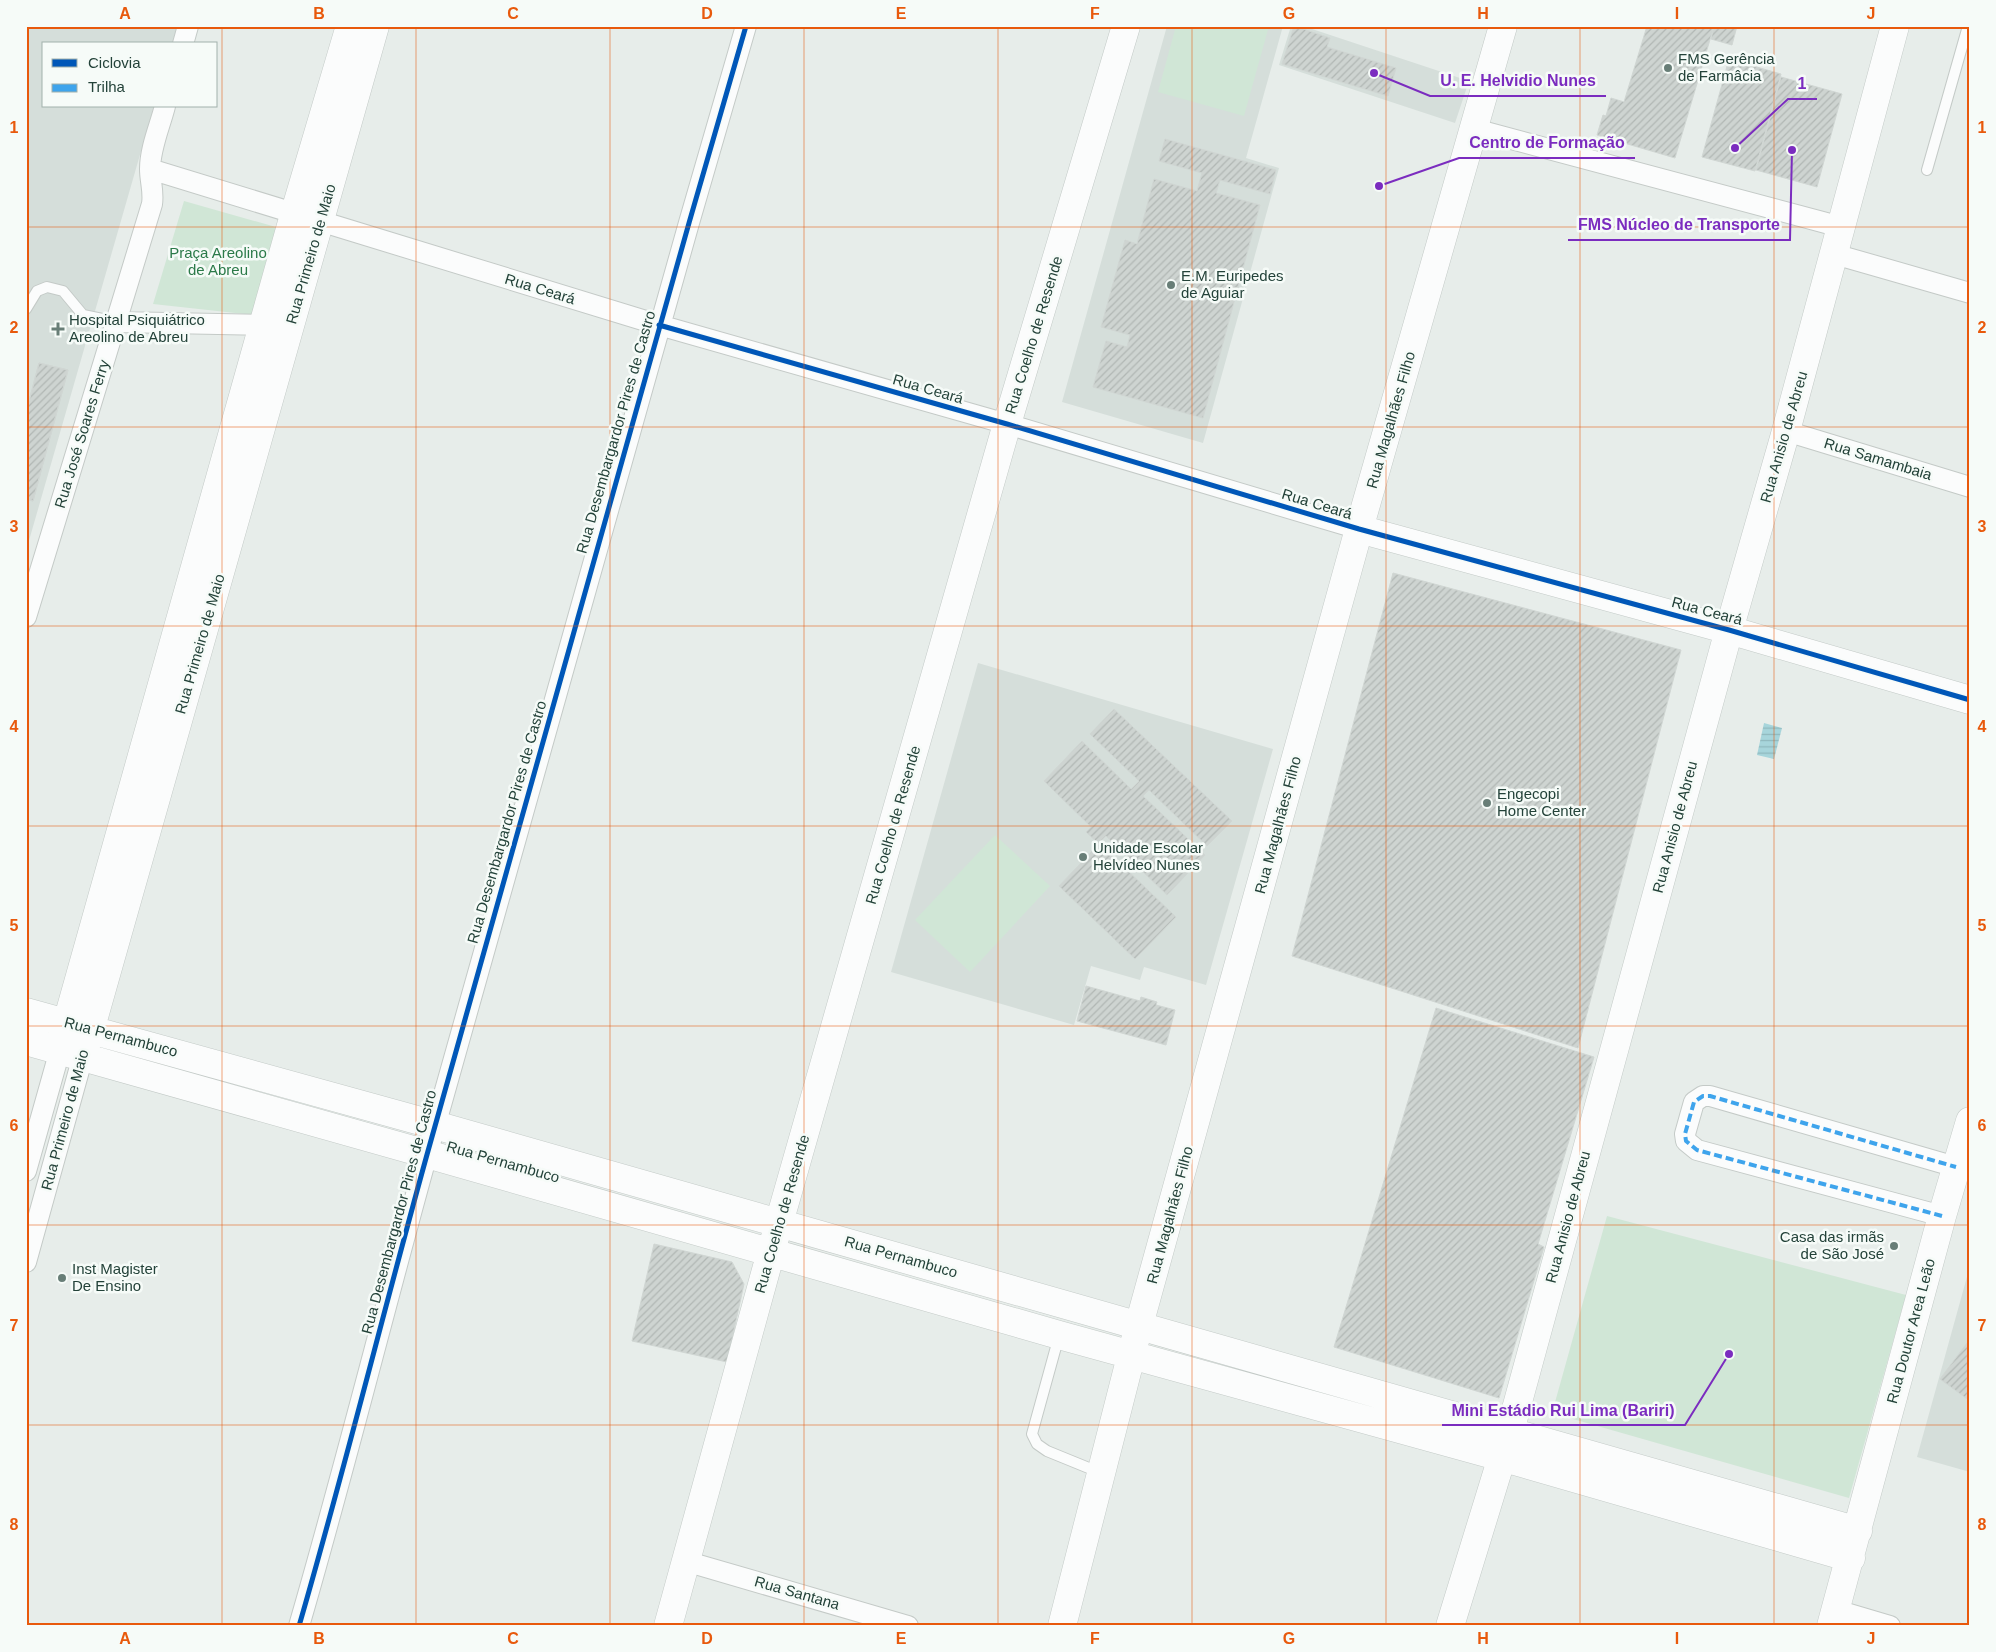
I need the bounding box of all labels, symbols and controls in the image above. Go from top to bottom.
text: A [119,5,131,22]
text: B [313,5,325,22]
text: C [507,5,519,22]
text: D [701,5,713,22]
text: E [896,5,907,22]
text: F [1090,5,1100,22]
text: G [1283,5,1295,22]
text: H [1477,5,1489,22]
text: I [1675,5,1679,22]
text: J [1867,5,1875,22]
legend [42,42,218,108]
place label: FMS Gerência de Farmâcia [1678,50,1775,84]
text: Ciclovia [88,54,141,71]
marker: FMS Gerência de Farmâcia [1662,62,1674,74]
callout: U. E. Helvidio Nunes [1430,65,1606,96]
callout: 1 [1788,68,1817,99]
text: U. E. Helvidio Nunes [1440,72,1596,89]
text: 1 [1798,75,1807,92]
text: Trilha [88,78,126,95]
text: 1 [10,119,19,136]
text: 1 [1978,119,1987,136]
callout: Centro de Formação [1459,127,1635,158]
text: Centro de Formação [1469,134,1625,151]
street label: Rua Primeiro de Maio [282,182,339,326]
callout: FMS Núcleo de Transporte [1568,209,1790,240]
text: FMS Núcleo de Transporte [1578,216,1780,233]
park label: Praça Areolino de Abreu [169,244,267,278]
street label: Rua Coelho de Resende [1001,254,1066,416]
place label: E.M. Euripedes de Aguiar [1181,267,1284,301]
street label: Rua Ceará [503,270,578,307]
marker: E.M. Euripedes de Aguiar [1165,279,1177,291]
street label: Rua Desembargardor Pires de Castro [573,309,658,555]
place label: Hospital Psiquiátrico Areolino de Abreu [69,311,205,345]
text: 2 [10,319,19,336]
text: 2 [1978,319,1987,336]
marker: Hospital Psiquiátrico Areolino de Abreu [51,322,65,336]
street label: Rua Magalhães Filho [1363,349,1418,490]
street label: Rua José Soares Ferry [51,357,112,510]
street label: Rua Anisio de Abreu [1757,369,1810,505]
street label: Rua Ceará [891,370,966,407]
street label: Rua Samambaia [1822,434,1935,483]
street label: Rua Ceará [1280,485,1355,522]
text: 3 [10,518,19,535]
text: 3 [1978,518,1987,535]
street label: Rua Primeiro de Maio [171,572,228,716]
street label: Rua Ceará [1670,593,1745,628]
street label: Rua Desembargardor Pires de Castro [464,699,549,945]
text: 4 [10,718,19,735]
text: 4 [1978,718,1987,735]
street label: Rua Coelho de Resende [862,744,923,906]
street label: Rua Magalhães Filho [1251,754,1304,896]
street label: Rua Anisio de Abreu [1649,759,1700,895]
place label: Engecopi Home Center [1497,785,1586,819]
marker: Engecopi Home Center [1481,797,1493,809]
place label: Unidade Escolar Helvídeo Nunes [1093,839,1203,873]
marker: Unidade Escolar Helvídeo Nunes [1077,851,1089,863]
text: 5 [10,917,19,934]
text: 5 [1978,917,1987,934]
street label: Rua Pernambuco [63,1013,180,1060]
street label: Rua Primeiro de Maio [38,1048,91,1192]
street label: Rua Desembargardor Pires de Castro [358,1088,439,1336]
text: 6 [10,1117,19,1134]
text: 6 [1978,1117,1987,1134]
street label: Rua Coelho de Resende [751,1133,812,1295]
street label: Rua Pernambuco [445,1137,562,1186]
street label: Rua Magalhães Filho [1143,1144,1196,1286]
street label: Rua Anisio de Abreu [1542,1149,1593,1285]
place label: Casa das irmãs de São José [1780,1228,1884,1262]
street label: Rua Pernambuco [843,1232,960,1281]
marker: Casa das irmãs de São José [1888,1240,1900,1252]
street label: Rua Doutor Area Leão [1883,1257,1938,1405]
place label: Inst Magister De Ensino [72,1260,158,1294]
marker: Inst Magister De Ensino [56,1272,68,1284]
text: 7 [10,1317,19,1334]
text: 7 [1978,1317,1987,1334]
callout: Mini Estádio Rui Lima (Bariri) [1442,1394,1685,1425]
text: Mini Estádio Rui Lima (Bariri) [1451,1402,1675,1419]
text: 8 [10,1516,19,1533]
text: 8 [1978,1516,1987,1533]
street label: Rua Santana [753,1572,842,1613]
text: A [119,1630,131,1647]
text: B [313,1630,325,1647]
text: C [507,1630,519,1647]
text: D [701,1630,713,1647]
text: E [896,1630,907,1647]
text: F [1090,1630,1100,1647]
text: G [1283,1630,1295,1647]
text: H [1477,1630,1489,1647]
text: I [1675,1630,1679,1647]
text: J [1867,1630,1875,1647]

